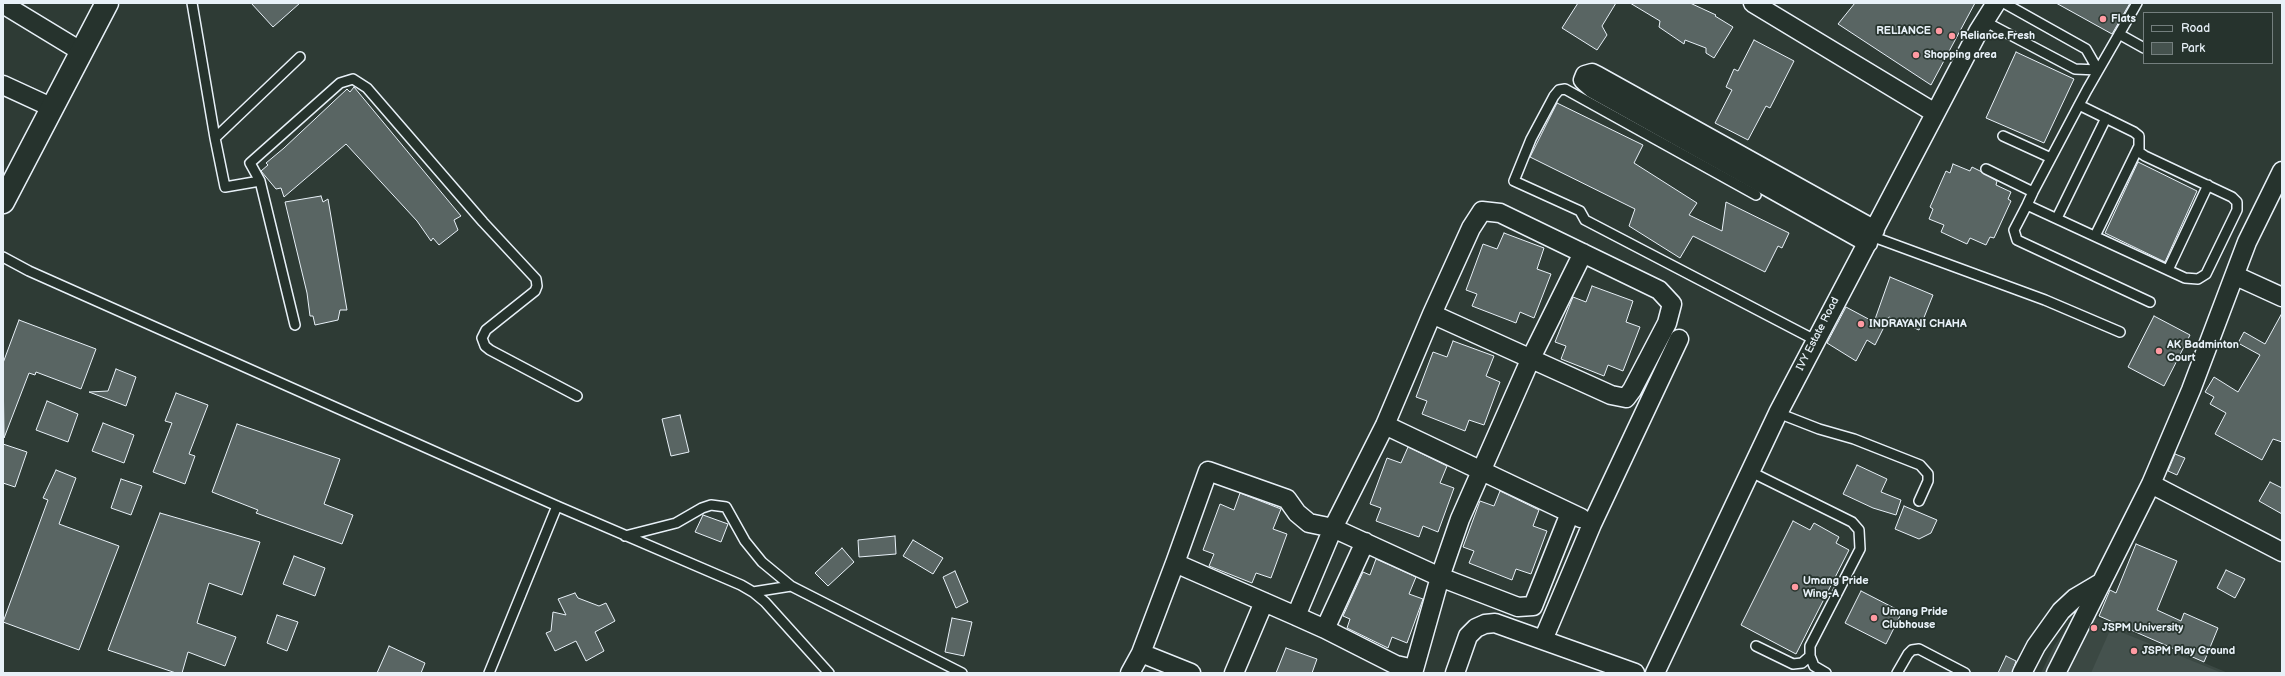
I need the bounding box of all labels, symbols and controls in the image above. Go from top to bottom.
place label: Flats [2111,12,2136,26]
legend [2143,12,2273,64]
marker: Flats [2098,14,2108,24]
text: Road [2181,21,2210,36]
place label: RELIANCE [1876,24,1931,38]
marker: RELIANCE [1934,26,1944,36]
place label: Reliance Fresh [1960,29,2035,43]
marker: Reliance Fresh [1947,31,1957,41]
text: Park [2181,41,2205,56]
place label: Shopping area [1924,48,1997,62]
marker: Shopping area [1911,50,1921,60]
street label: IVY Estate Road [1794,295,1842,373]
place label: INDRAYANI CHAHA [1869,317,1967,331]
marker: INDRAYANI CHAHA [1856,319,1866,329]
place label: AK Badminton Court [2167,338,2239,364]
marker: AK Badminton Court [2154,346,2164,356]
place label: Umang Pride Wing-A [1803,574,1869,600]
marker: Umang Pride Wing-A [1790,582,1800,592]
place label: Umang Pride Clubhouse [1882,605,1948,631]
marker: Umang Pride Clubhouse [1869,613,1879,623]
place label: JSPM University [2102,621,2183,635]
marker: JSPM University [2089,623,2099,633]
place label: JSPM Play Ground [2142,644,2235,658]
marker: JSPM Play Ground [2129,646,2139,656]

